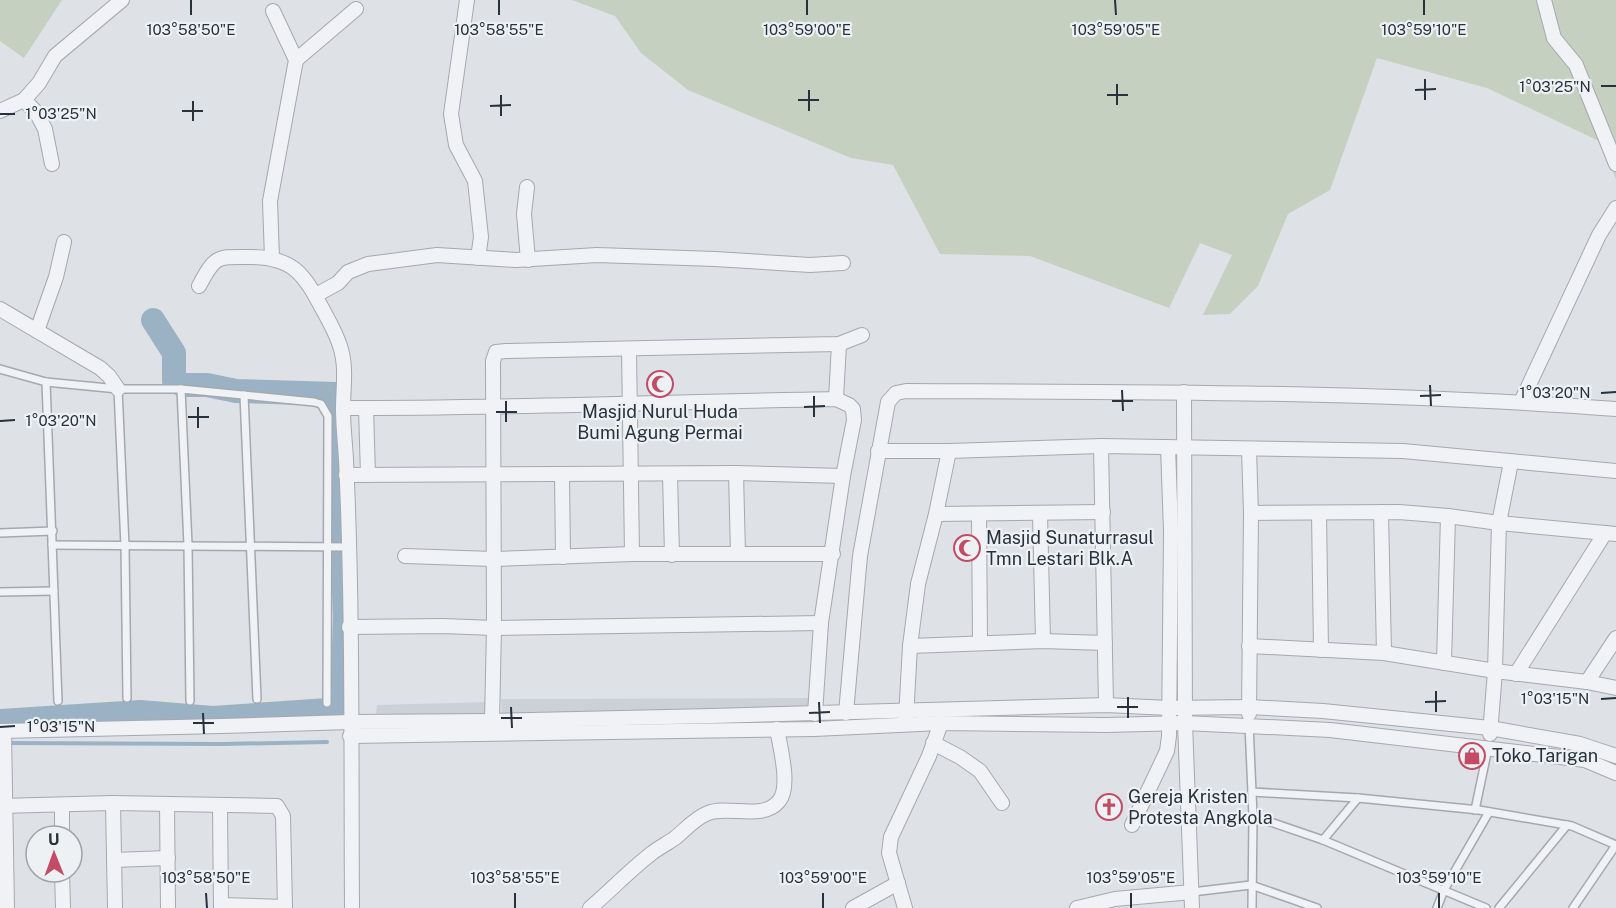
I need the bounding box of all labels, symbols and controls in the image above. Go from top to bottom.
text: 103°58'50"E [146,21,236,38]
text: 103°58'55"E [454,21,544,38]
text: 103°59'00"E [763,21,851,38]
text: 103°59'05"E [1072,21,1160,38]
text: 103°59'10"E [1381,21,1467,38]
text: 1°03'25"N [1519,78,1591,95]
text: 1°03'25"N [25,105,97,122]
mosque icon: Masjid Nurul Huda Bumi Agung Permai [645,369,675,399]
text: 1°03'20"N [1519,384,1591,401]
place label: Masjid Nurul Huda Bumi Agung Permai [577,401,743,443]
text: 1°03'20"N [25,412,97,429]
place label: Masjid Sunaturrasul Tmn Lestari Blk.A [986,527,1154,569]
mosque icon: Masjid Sunaturrasul Tmn Lestari Blk.A [952,533,982,563]
text: 1°03'15"N [1521,690,1589,707]
text: 1°03'15"N [27,718,95,735]
shop icon: Toko Tarigan [1457,741,1487,771]
place label: Toko Tarigan [1492,745,1598,766]
place label: Gereja Kristen Protesta Angkola [1128,786,1273,828]
church icon: Gereja Kristen Protesta Angkola [1094,792,1124,822]
north arrow [24,824,84,884]
text: U [48,830,60,849]
text: 103°58'50"E [161,869,251,886]
text: 103°58'55"E [470,869,560,886]
text: 103°59'00"E [779,869,867,886]
text: 103°59'05"E [1087,869,1175,886]
text: 103°59'10"E [1396,869,1482,886]

